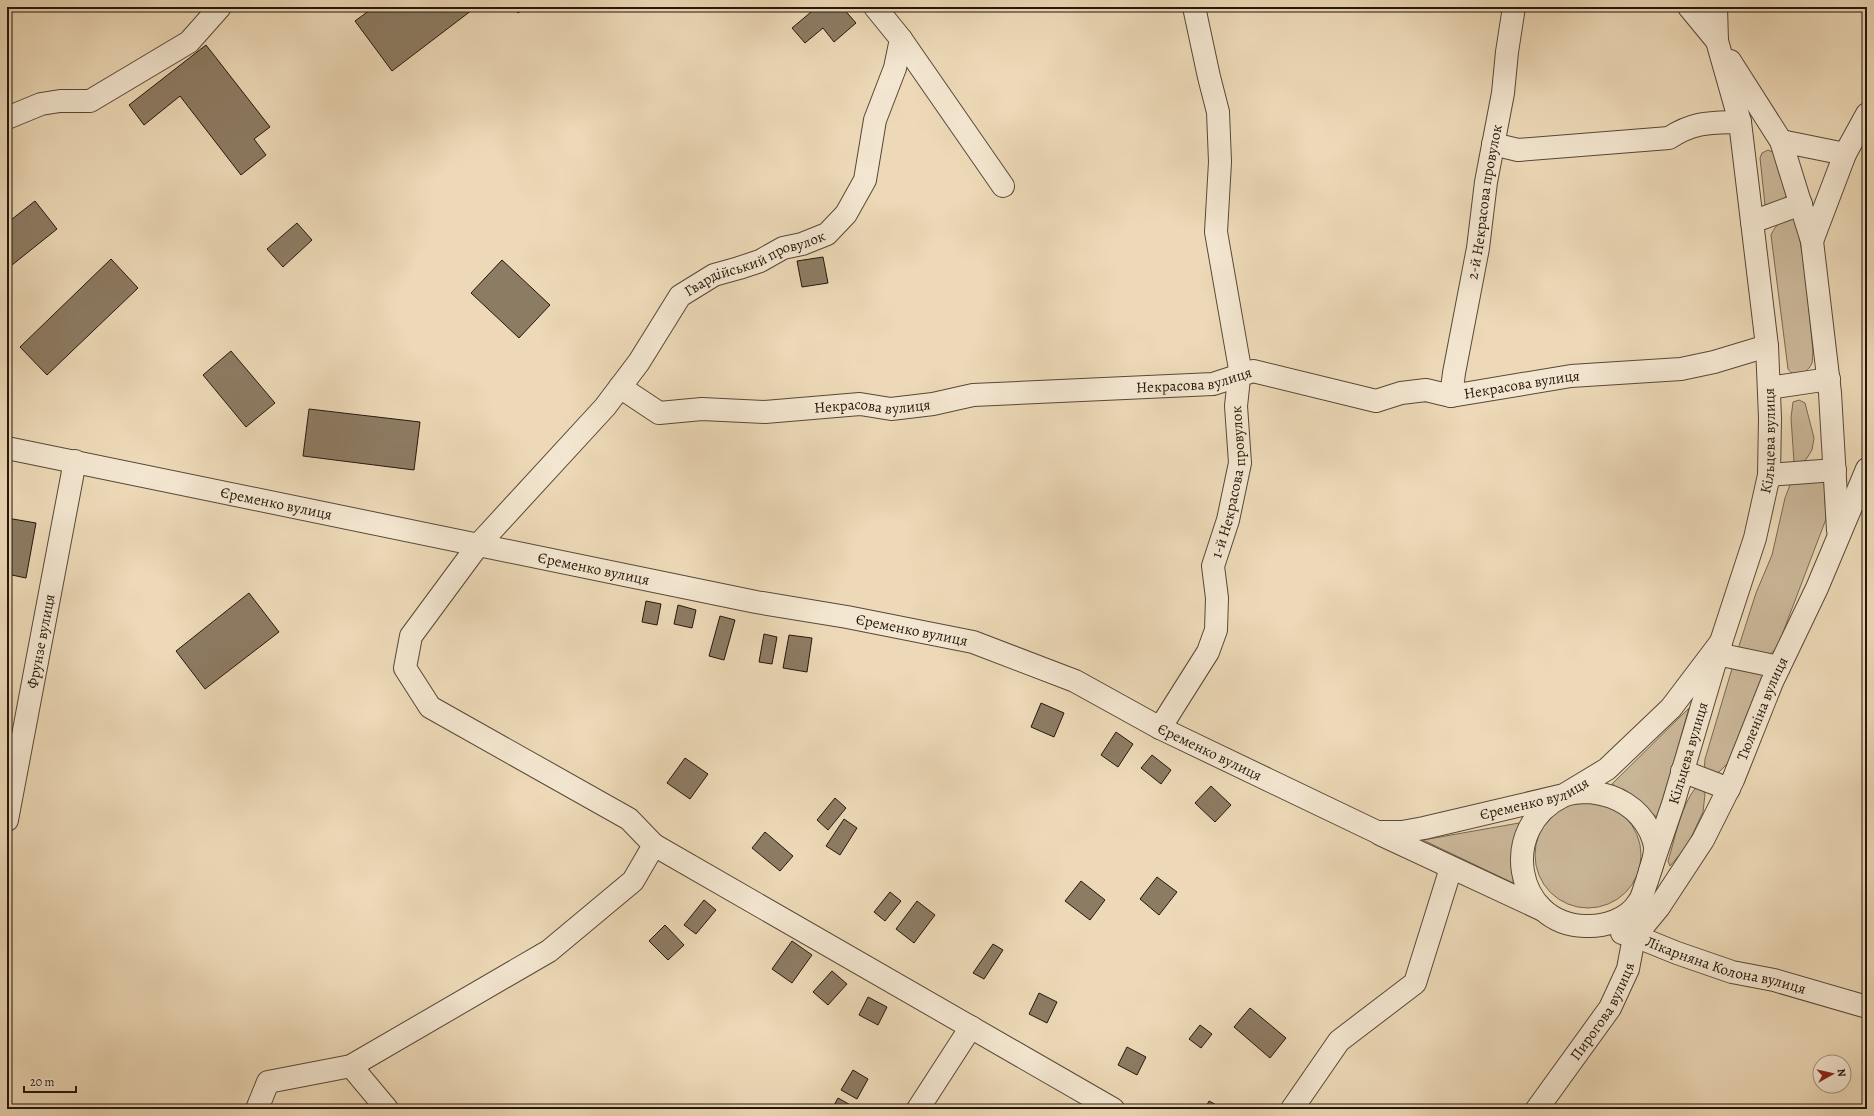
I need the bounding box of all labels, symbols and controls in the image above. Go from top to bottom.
street label: 2-й Некрасова провулок [1462,123,1507,281]
street label: Гвардійський провулок [680,226,828,301]
street label: Некрасова вулиця [1136,362,1254,398]
street label: Некрасова вулиця [1462,365,1580,404]
street label: Кільцева вулиця [1755,387,1780,495]
street label: Некрасова вулиця [813,394,932,419]
street label: 1-й Некрасова провулок [1206,405,1250,561]
street label: Єременко вулиця [219,482,334,525]
street label: Єременко вулиця [536,547,651,590]
street label: Фрунзе вулиця [22,592,60,690]
street label: Єременко вулиця [854,609,969,651]
street label: Тюленіна вулиця [1732,653,1793,763]
street label: Кільцева вулиця [1663,699,1713,807]
street label: Єременко вулиця [1154,718,1265,785]
street label: Єременко вулиця [1478,772,1592,825]
street label: Лікарняна Колона вулиця [1643,931,1808,999]
street label: Пирогова вулиця [1565,961,1639,1064]
north arrow [1812,1054,1852,1094]
scale bar [24,1068,76,1094]
text: N [1833,1068,1849,1078]
text: 20 m [30,1074,54,1090]

